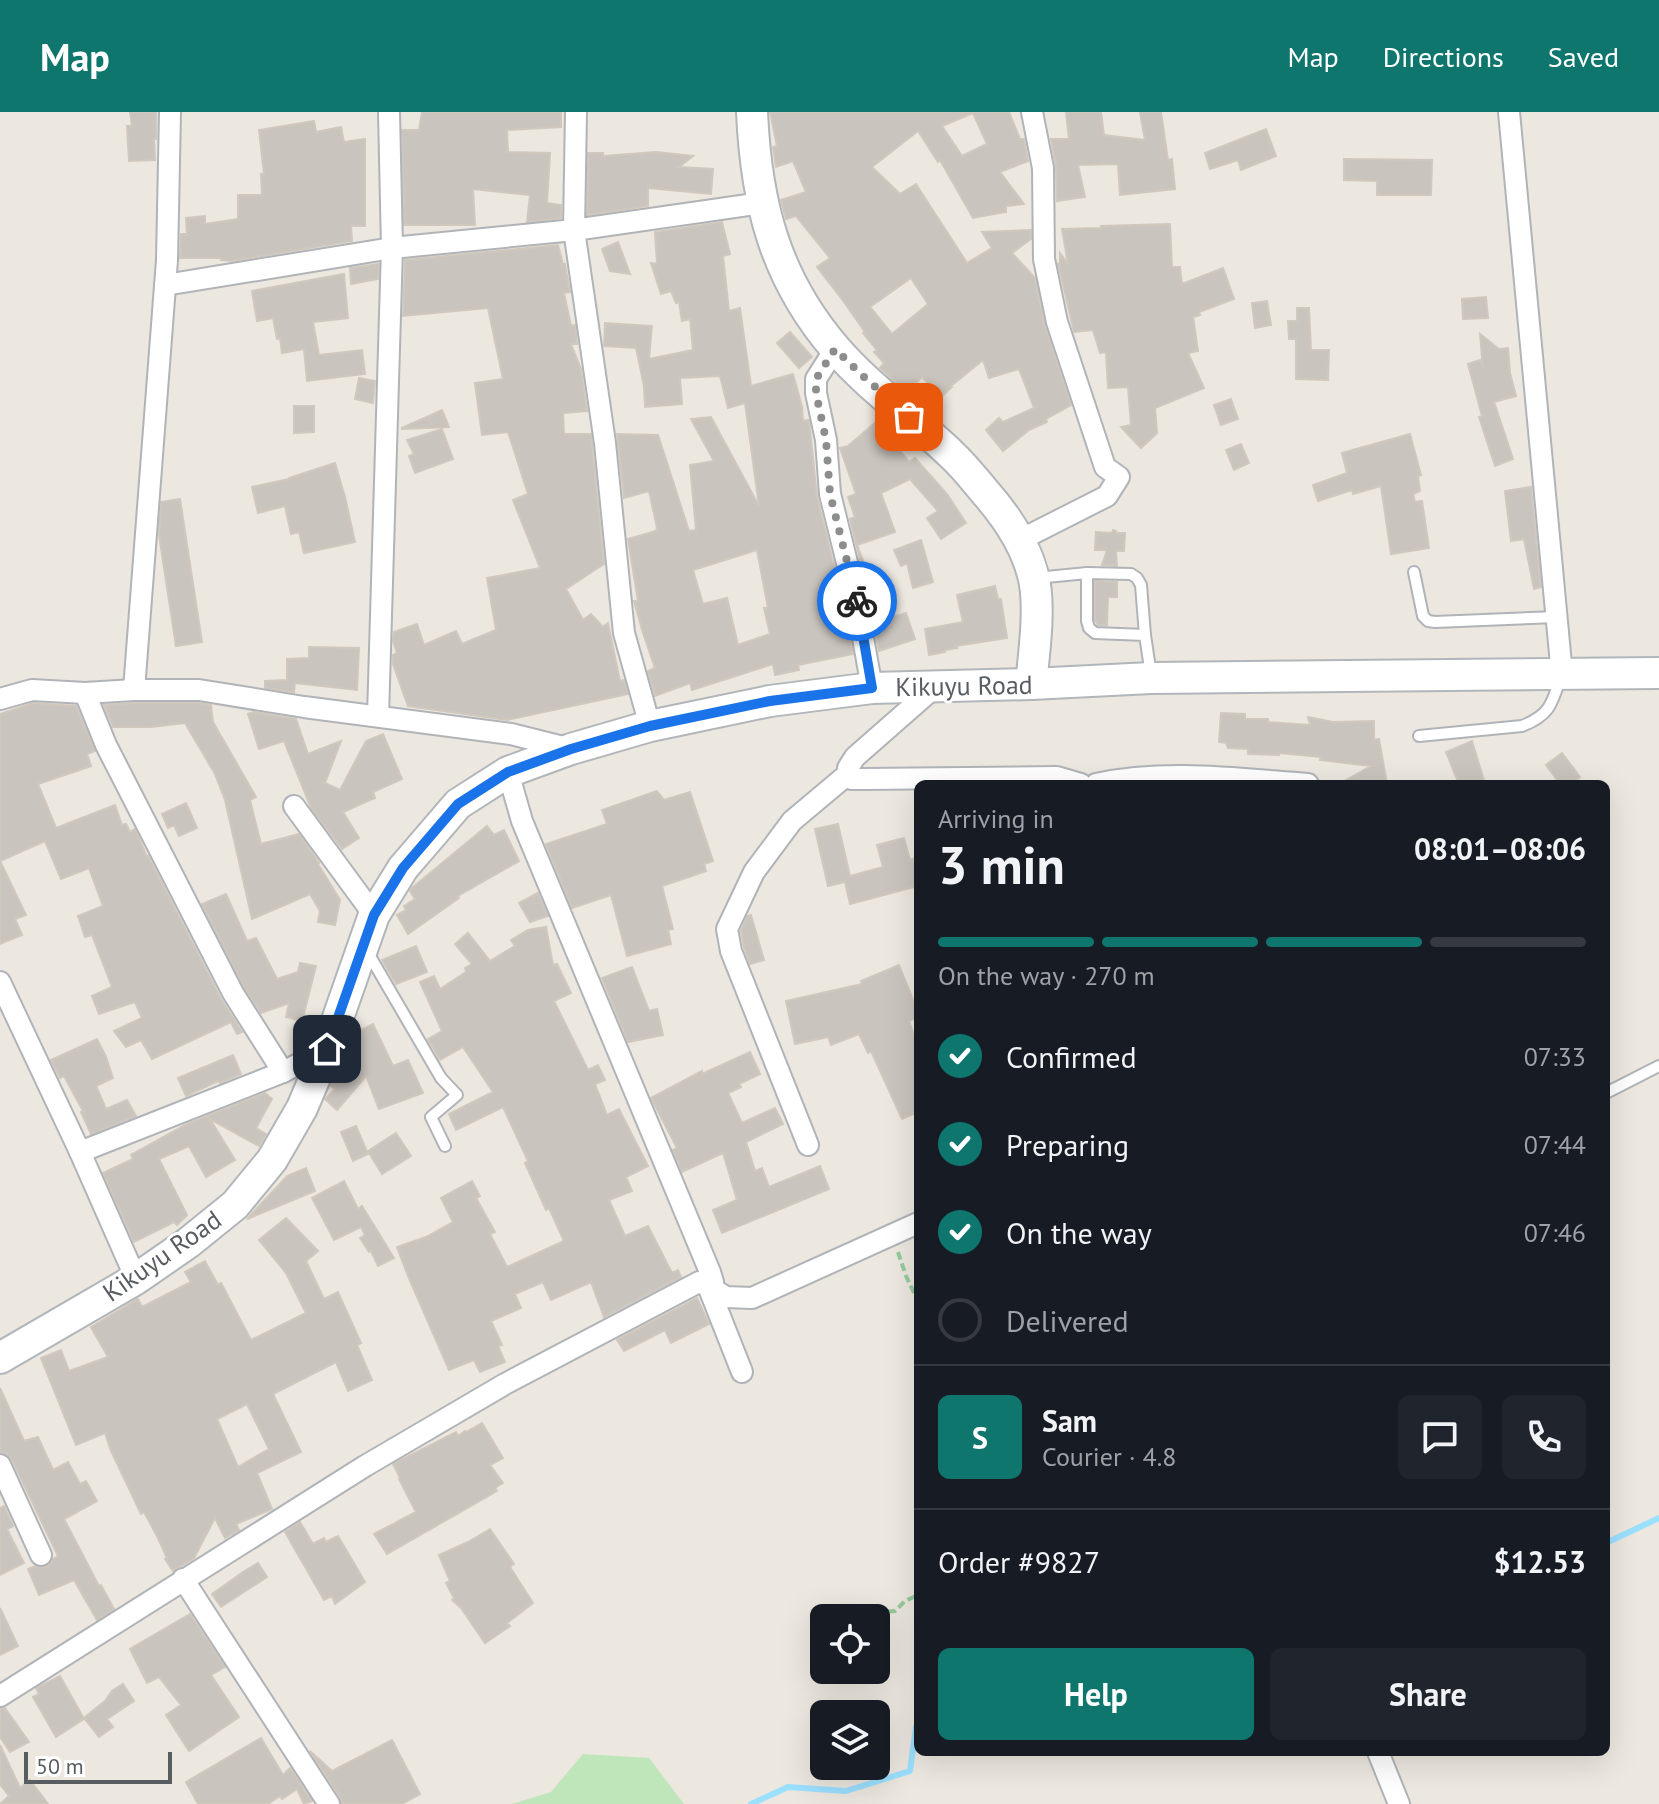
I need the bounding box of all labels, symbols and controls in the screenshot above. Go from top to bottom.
text: Map [40,32,110,81]
text: Map [1288,38,1339,75]
text: Directions [1383,38,1504,75]
text: Saved [1548,38,1619,75]
pin [875,383,943,451]
icon: bag [887,395,931,439]
courier [817,561,897,641]
icon: bike [835,579,879,623]
street label: Kikuyu Road [895,668,1033,703]
text: Arriving in [938,802,1054,835]
text: 08:01–08:06 [1414,829,1586,868]
text: 3 min [938,831,1065,898]
text: On the way · 270 m [938,959,1155,992]
pin [293,1015,361,1083]
icon: home [305,1027,349,1071]
icon: check [938,1034,982,1078]
text: Confirmed [1006,1037,1137,1076]
text: 07:33 [1524,1040,1586,1073]
icon: check [938,1122,982,1166]
text: Preparing [1006,1125,1129,1164]
text: 07:44 [1524,1128,1586,1161]
street label: Kikuyu Road [96,1203,227,1309]
icon: check [938,1210,982,1254]
text: On the way [1006,1213,1152,1252]
text: 07:46 [1524,1216,1586,1249]
text: Delivered [1006,1301,1129,1340]
button: chat [1398,1395,1482,1479]
button: phone [1502,1395,1586,1479]
text: Sam [1042,1401,1097,1440]
text: S [972,1418,988,1457]
text: Courier · 4.8 [1042,1440,1176,1473]
text: Order #9827 [938,1542,1100,1581]
text: $12.53 [1494,1542,1586,1581]
map controls [810,1604,890,1780]
button: locate [810,1604,890,1684]
button: Help [938,1648,1254,1740]
button: Share [1270,1648,1586,1740]
button: layers [810,1700,890,1780]
scale bar [24,1748,172,1784]
text: 50 m [36,1752,84,1780]

